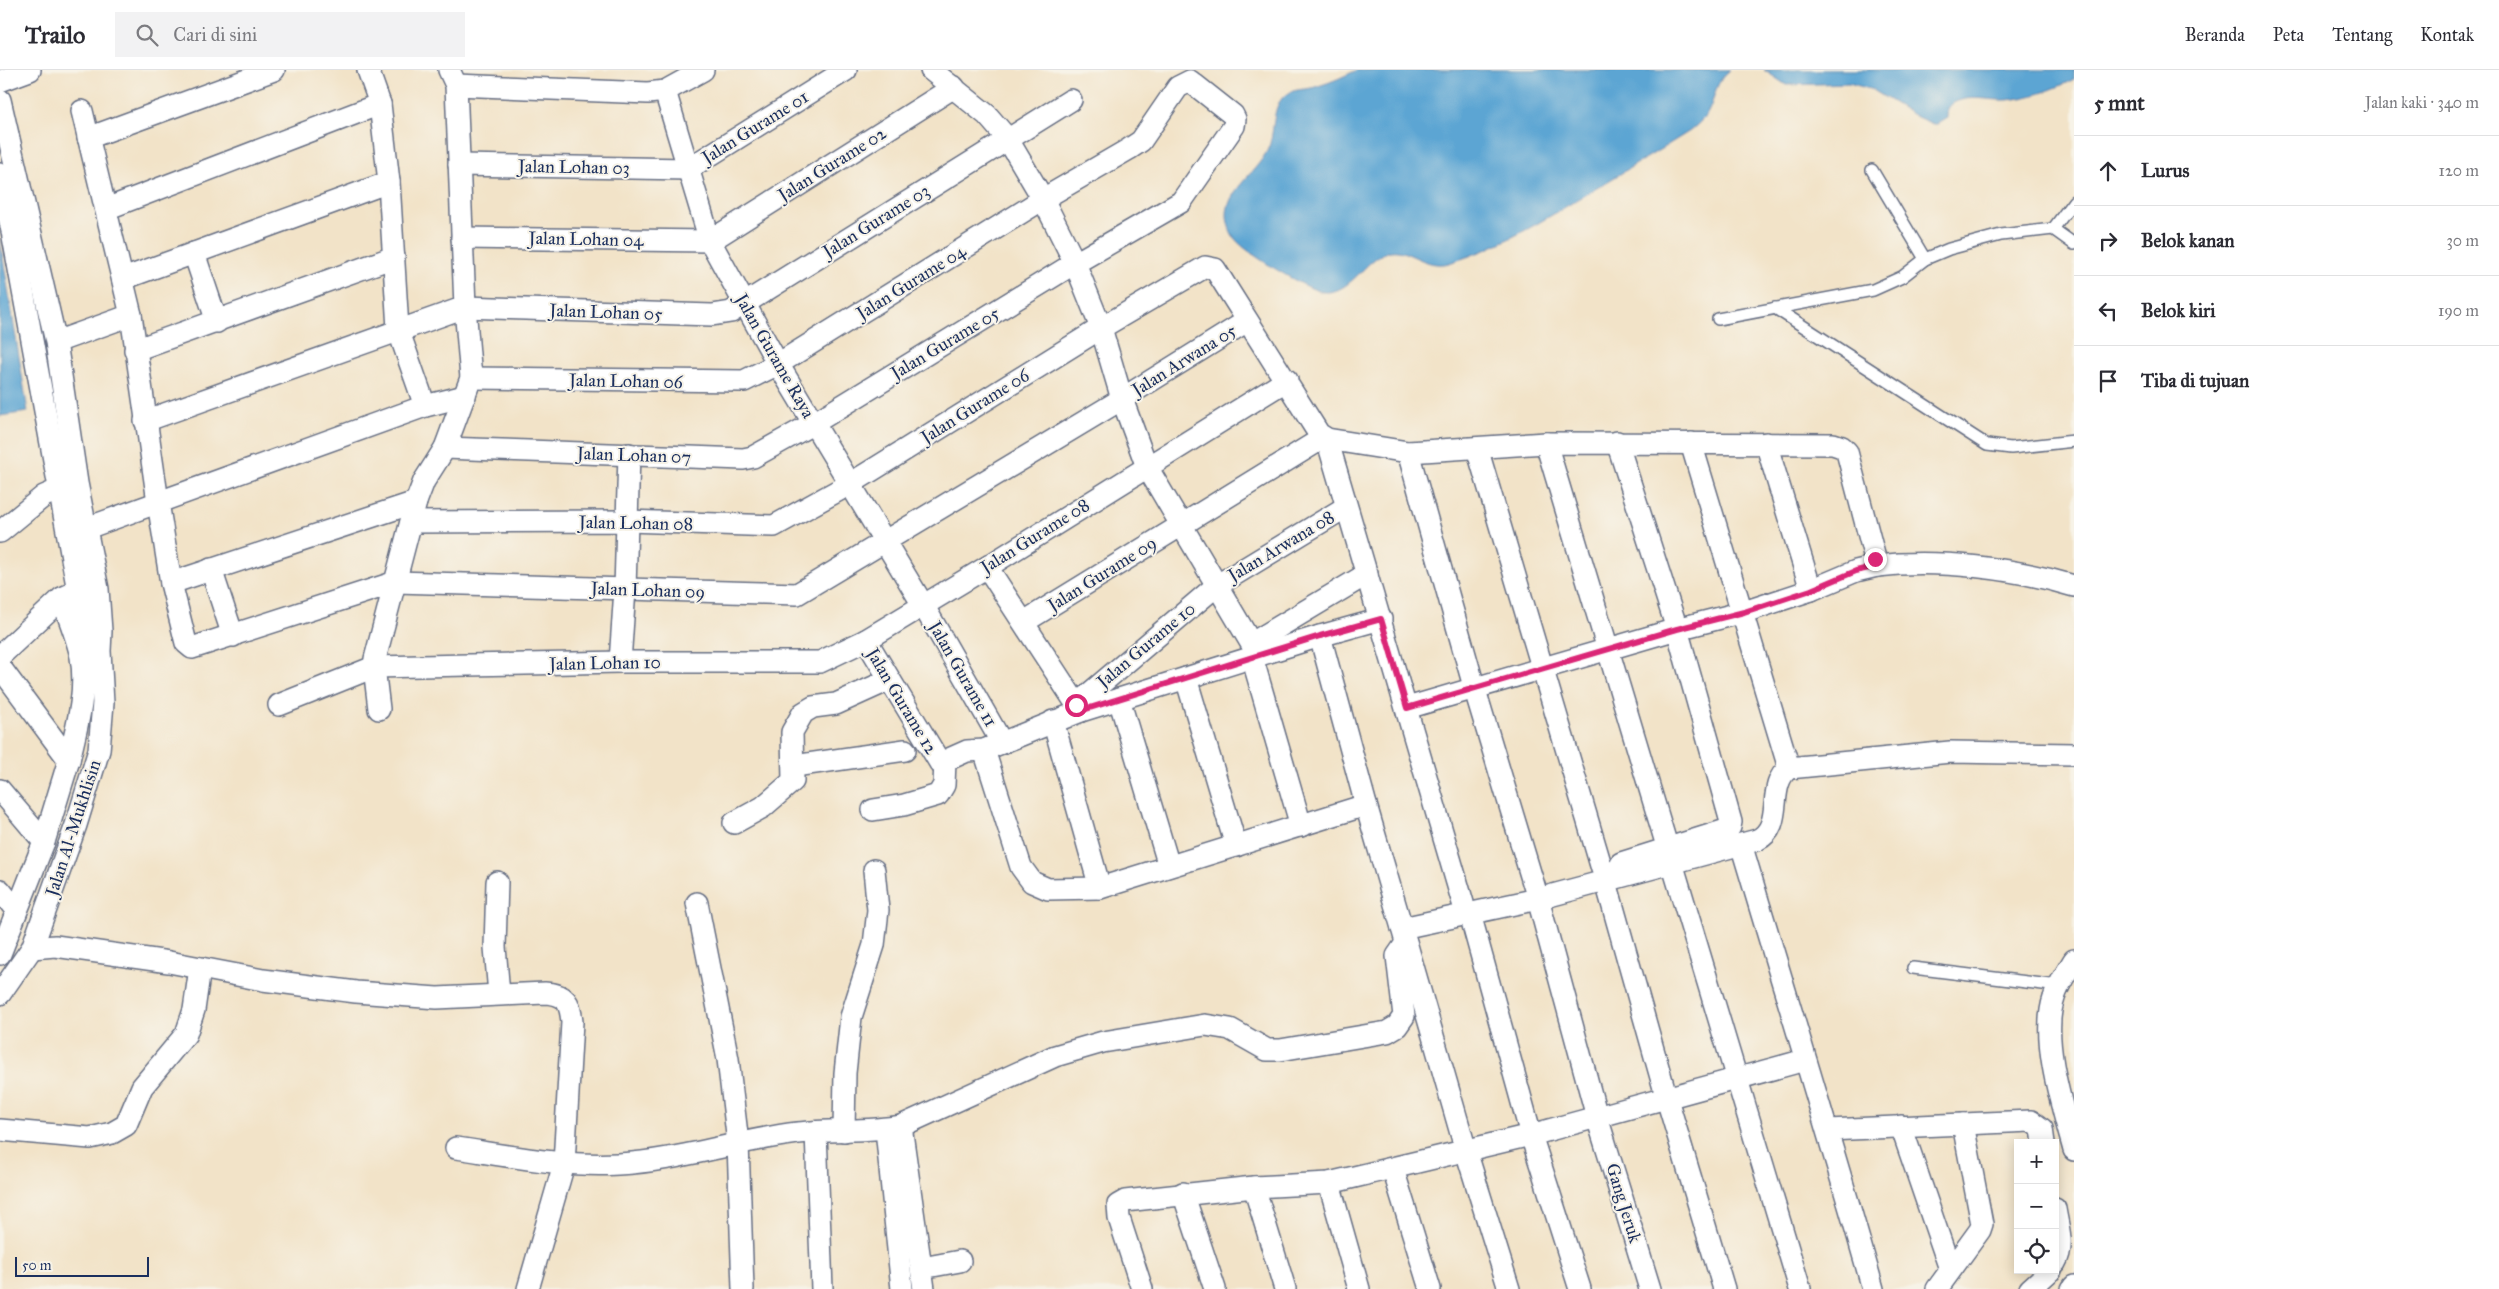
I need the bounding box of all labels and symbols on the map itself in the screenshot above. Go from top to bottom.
street label: Jalan Gurame 01 [696,85,813,170]
street label: Jalan Gurame 02 [772,122,891,208]
street label: Jalan Lohan 03 [516,155,630,180]
street label: Jalan Gurame 03 [817,179,934,264]
street label: Jalan Lohan 04 [526,227,644,252]
street label: Jalan Gurame 04 [851,239,971,326]
street label: Jalan Gurame Raya [729,288,820,423]
street label: Jalan Lohan 05 [547,299,663,326]
street label: Jalan Gurame 05 [885,302,1004,386]
street label: Jalan Arwana 05 [1126,319,1241,403]
street label: Jalan Gurame 06 [915,363,1034,450]
street label: Jalan Lohan 06 [567,369,684,394]
street label: Jalan Lohan 07 [574,442,691,469]
street label: Jalan Gurame 08 [975,494,1094,580]
street label: Jalan Arwana 08 [1222,506,1339,588]
street label: Jalan Lohan 08 [577,511,693,536]
street label: Jalan Gurame 09 [1042,532,1161,618]
route end [1864,548,1887,571]
street label: Jalan Lohan 09 [588,577,706,604]
street label: Jalan Gurame 10 [1091,597,1200,695]
street label: Jalan Gurame 11 [922,616,1002,731]
street label: Jalan Gurame 12 [860,642,942,759]
street label: Jalan Lohan 10 [547,651,661,676]
route start [1065,694,1088,717]
street label: Jalan Al-Mukhlisin [40,757,106,901]
street label: Gang Jeruk [1601,1161,1647,1246]
scale bar [15,1254,149,1277]

